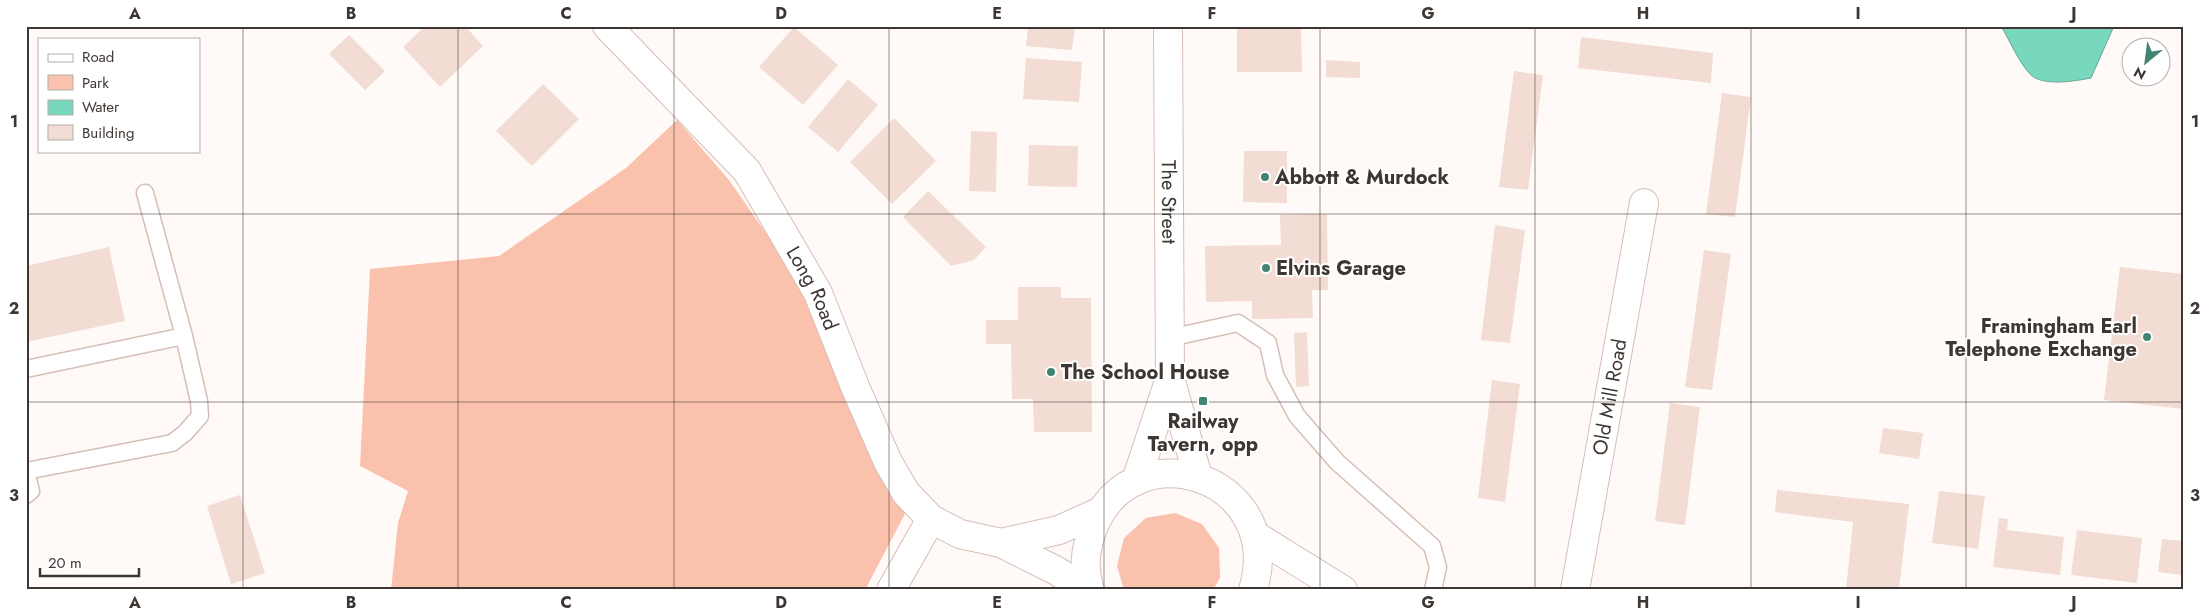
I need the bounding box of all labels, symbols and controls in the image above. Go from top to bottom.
text: A [128,2,141,25]
text: B [346,2,356,25]
text: C [560,2,572,25]
text: D [775,2,787,25]
text: E [992,2,1002,25]
text: F [1208,2,1216,25]
text: G [1421,2,1435,25]
text: H [1637,2,1649,25]
text: I [1855,2,1861,25]
text: J [2068,2,2077,25]
legend [38,38,200,152]
north arrow [2122,38,2172,88]
text: Road [82,46,114,68]
text: N [2130,62,2149,85]
text: Park [82,72,109,94]
text: Water [82,96,120,118]
text: 1 [10,110,18,133]
text: 1 [2191,110,2199,133]
text: Building [82,122,134,144]
street label: The Street [1154,160,1184,244]
place label: Abbott & Murdock [1274,163,1449,192]
marker: Abbott & Murdock [1259,171,1271,183]
street label: Long Road [779,241,846,334]
place label: Elvins Garage [1276,254,1406,283]
marker: Elvins Garage [1260,262,1272,274]
text: 2 [9,297,19,320]
text: 2 [2190,297,2200,320]
place label: Framingham Earl Telephone Exchange [1945,312,2137,364]
marker: Framingham Earl Telephone Exchange [2141,331,2153,343]
street label: Old Mill Road [1585,337,1634,457]
place label: The School House [1061,358,1229,387]
marker: The School House [1045,366,1057,378]
marker: Railway Tavern, opp [1197,395,1209,407]
place label: Railway Tavern, opp [1148,407,1258,459]
text: 3 [9,484,19,507]
text: 3 [2190,484,2200,507]
scale bar [40,546,139,578]
text: 20 m [48,552,82,574]
text: A [128,591,141,614]
text: B [346,591,356,614]
text: C [560,591,572,614]
text: D [775,591,787,614]
text: E [992,591,1002,614]
text: F [1208,591,1216,614]
text: G [1421,591,1435,614]
text: H [1637,591,1649,614]
text: I [1855,591,1861,614]
text: J [2068,591,2077,614]

